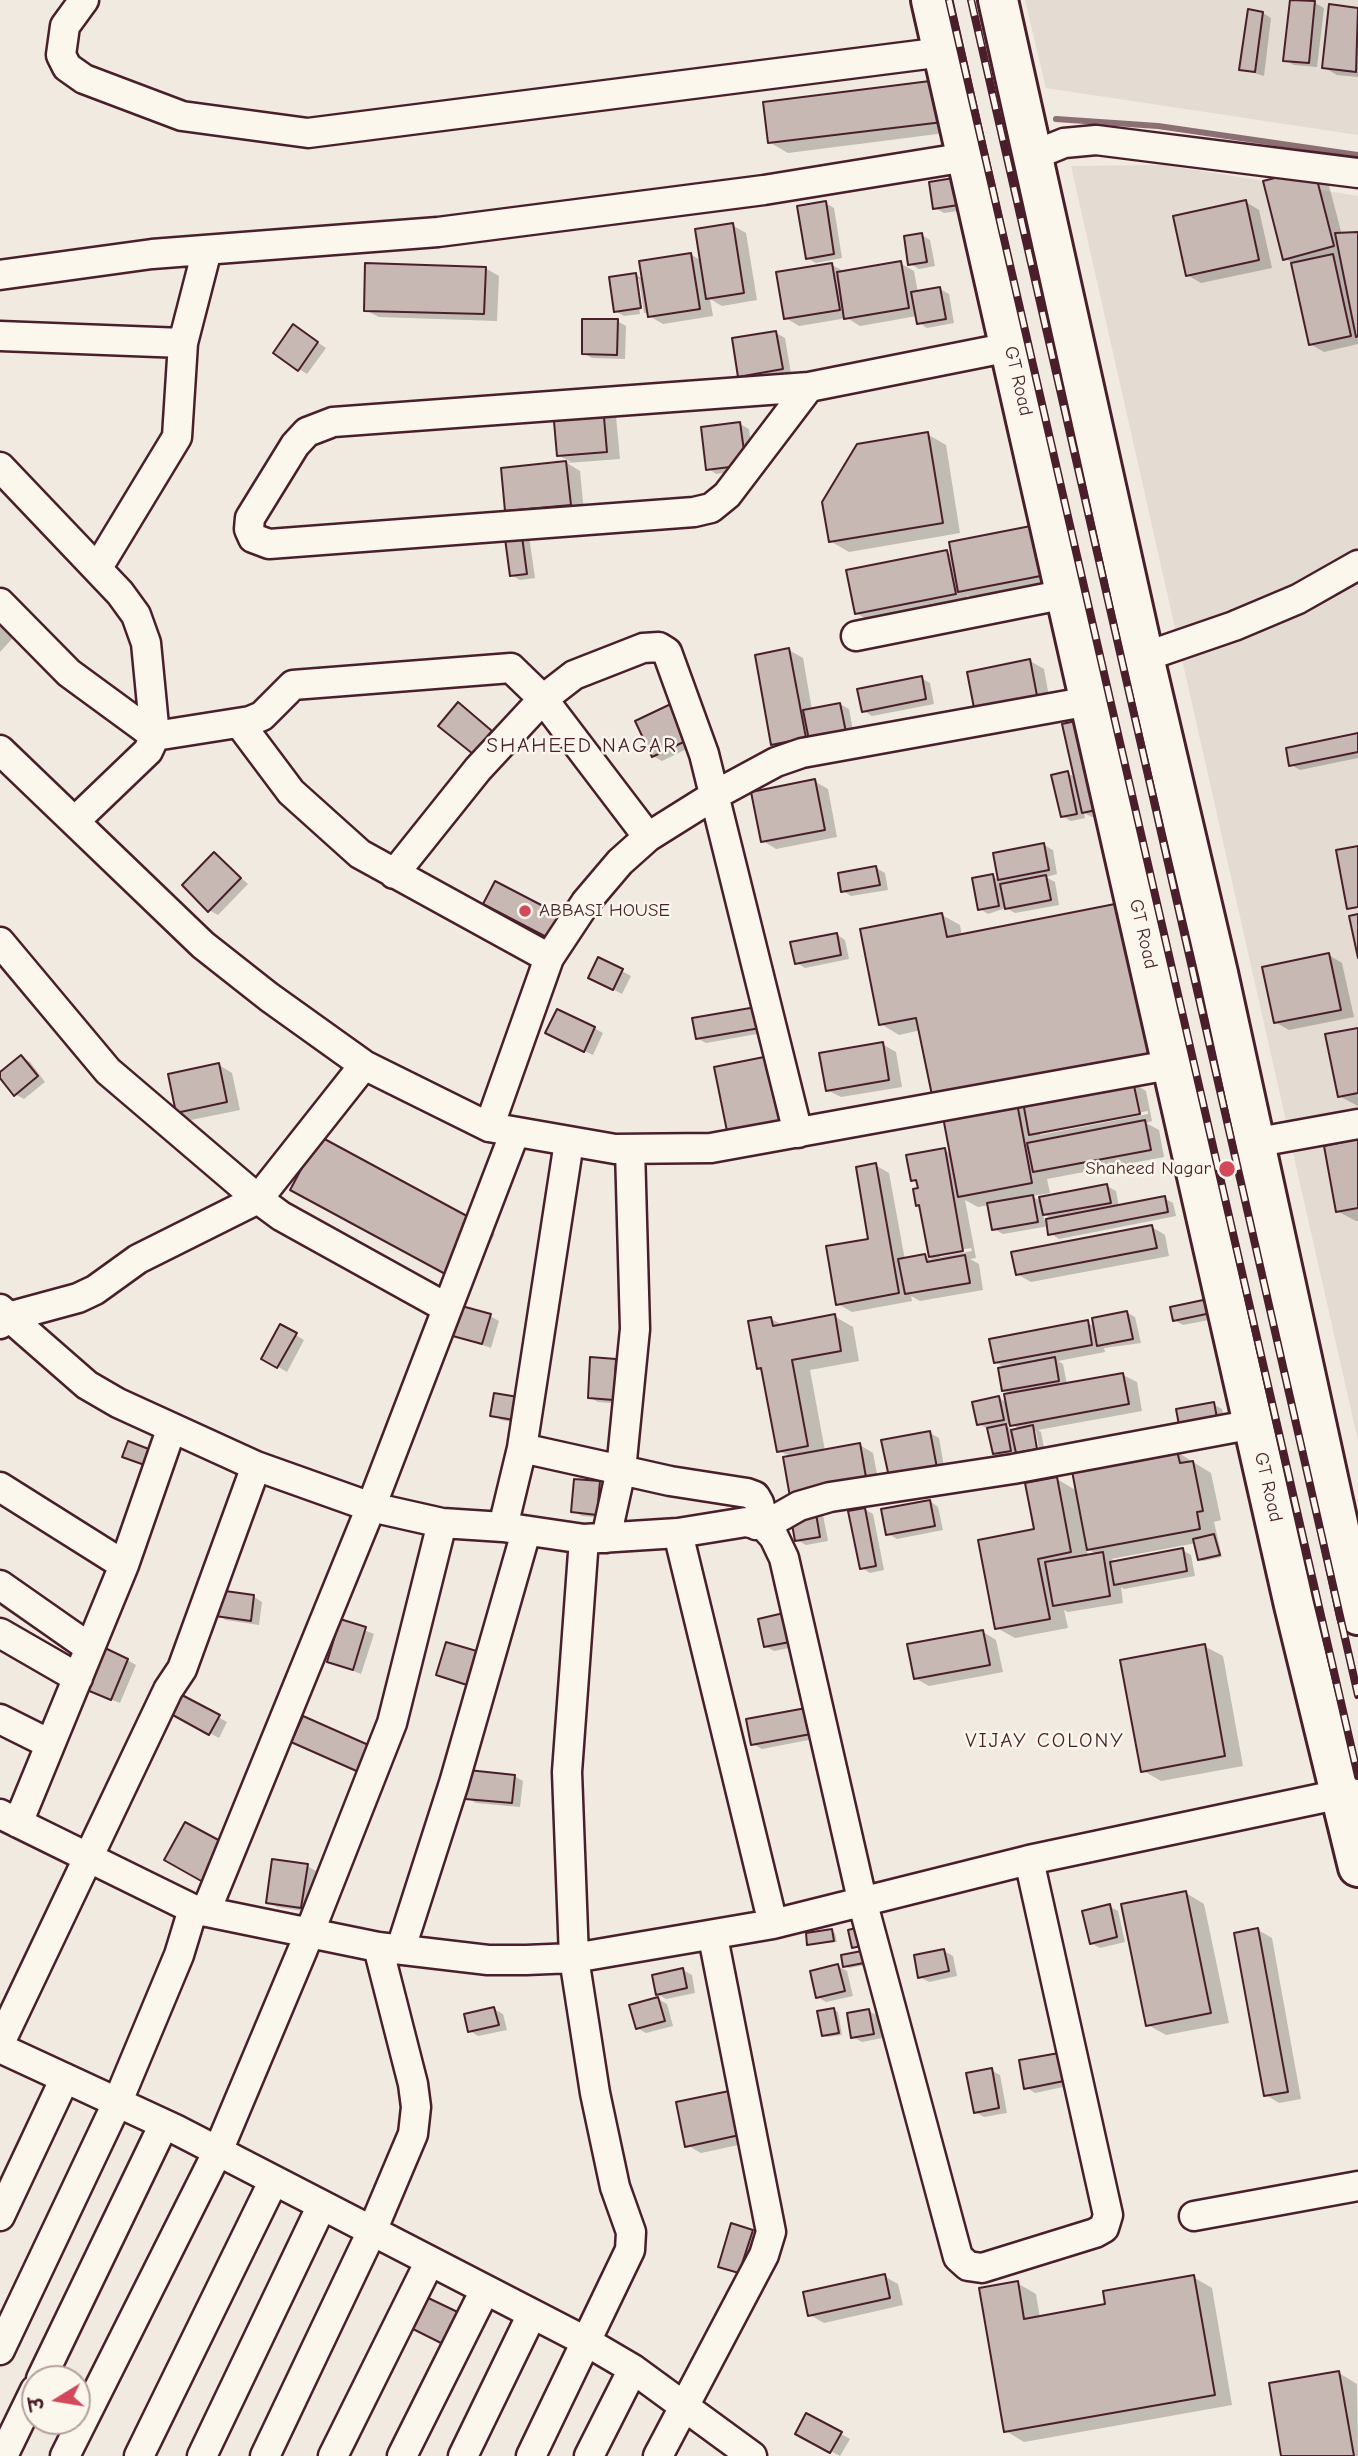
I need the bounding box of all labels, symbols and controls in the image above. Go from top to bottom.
street label: GT Road [999,344,1037,418]
district label: SHAHEED NAGAR [488,733,676,759]
street label: GT Road [1124,897,1162,971]
place label: ABBASI HOUSE [539,900,670,922]
marker: ABBASI HOUSE [517,903,533,919]
place label: Shaheed Nagar [1085,1158,1211,1180]
marker: Shaheed Nagar [1217,1159,1237,1179]
street label: GT Road [1249,1450,1287,1524]
district label: VIJAY COLONY [967,1728,1123,1754]
north arrow [21,2365,91,2435]
text: उ [25,2395,49,2412]

